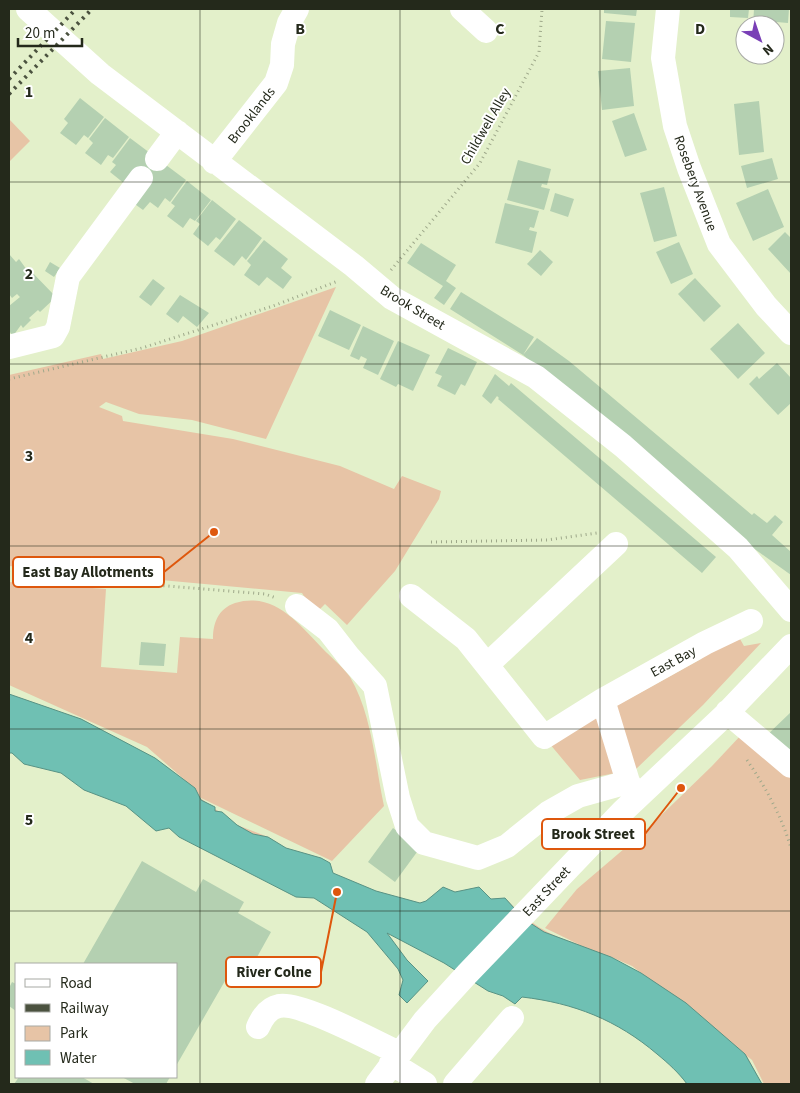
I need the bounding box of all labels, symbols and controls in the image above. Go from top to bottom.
scale bar [18,15,81,47]
north arrow [735,15,785,65]
text: B [295,18,305,40]
text: C [495,18,505,40]
text: D [695,18,705,40]
text: 20 m [25,23,55,44]
text: N [758,39,778,60]
text: 1 [25,81,33,103]
street label: Brooklands [223,83,280,148]
street label: Childwell Alley [456,84,516,169]
street label: Rosebery Avenue [668,133,722,234]
text: 2 [25,263,33,285]
street label: Brook Street [376,281,449,335]
text: 3 [25,445,33,467]
callout: East Bay Allotments [13,557,164,587]
text: East Bay Allotments [22,562,154,583]
text: 4 [25,627,34,649]
street label: East Bay [647,641,700,683]
text: 5 [25,809,33,831]
callout: Brook Street [542,819,645,849]
text: Brook Street [551,824,635,845]
street label: East Street [518,862,576,921]
callout: River Colne [226,957,321,987]
text: River Colne [236,962,312,983]
legend [15,963,178,1078]
text: Road [60,973,92,994]
text: Railway [60,998,109,1019]
text: Park [60,1023,89,1044]
text: Water [60,1048,97,1069]

